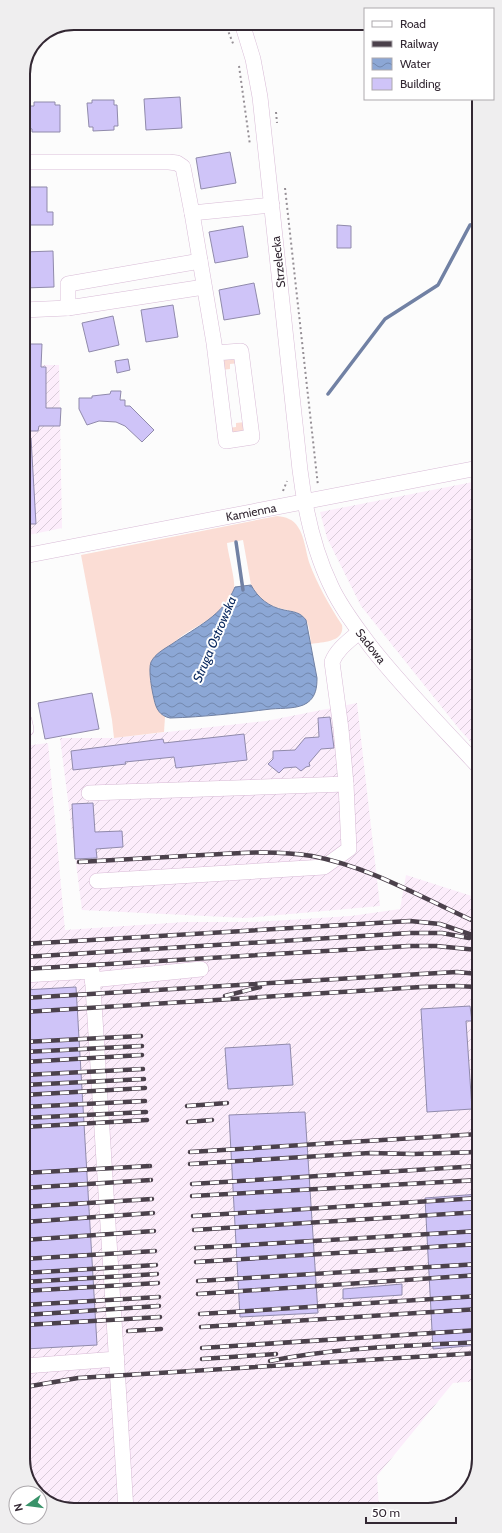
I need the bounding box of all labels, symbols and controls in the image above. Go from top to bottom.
legend [364,8,494,100]
text: Road [400,16,426,31]
text: Railway [400,36,438,51]
text: Water [400,56,431,71]
text: Building [400,76,442,91]
street label: Strzelecka [268,235,288,289]
street label: Kamienna [225,500,278,524]
water label: Struga Ostrowska [189,594,239,684]
street label: Sadowa [353,625,389,667]
north arrow [8,1485,48,1525]
scale bar [366,1499,456,1525]
text: N [11,1502,26,1513]
text: 50 m [372,1505,400,1520]

